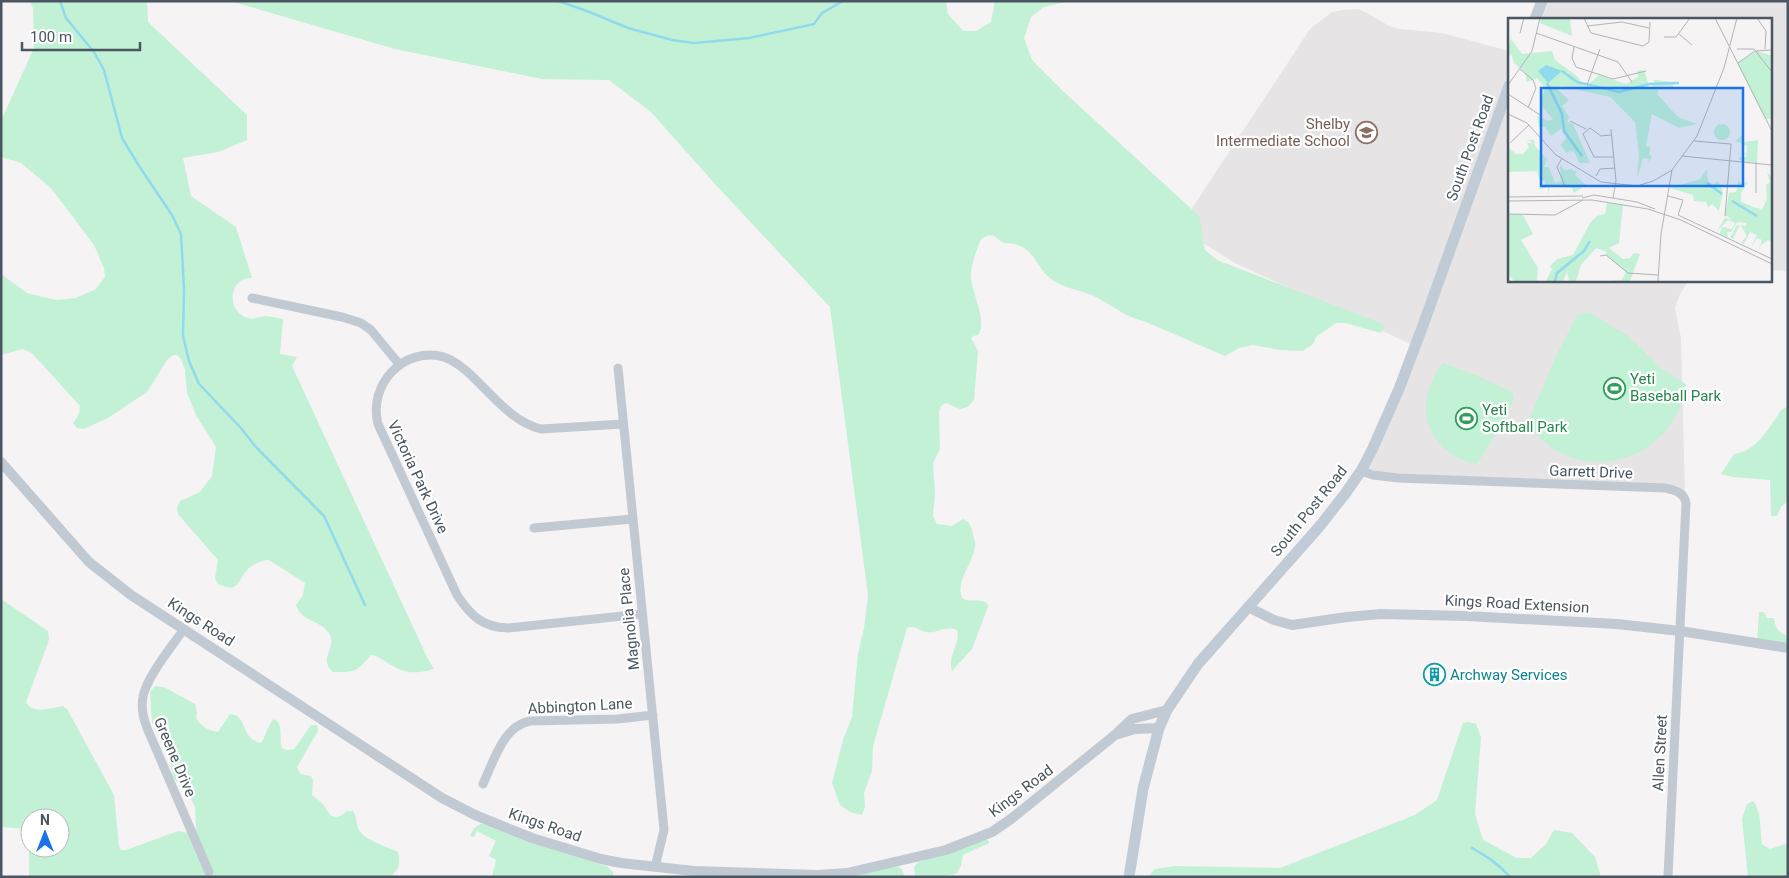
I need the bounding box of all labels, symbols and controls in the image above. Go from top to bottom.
inset map [1508,18,1772,281]
scale bar [22,20,140,52]
text: 100 m [30,28,72,46]
street label: South Post Road [1443,93,1497,203]
place label: Shelby Intermediate School [1216,115,1350,150]
school or university icon: Shelby Intermediate School [1354,121,1378,145]
place label: Yeti Baseball Park [1630,370,1721,405]
sports icon: Yeti Baseball Park [1602,376,1626,400]
place label: Yeti Softball Park [1482,401,1568,436]
sports icon: Yeti Softball Park [1454,407,1478,431]
street label: Victoria Park Drive [384,418,452,536]
street label: South Post Road [1267,462,1351,560]
street label: Garrett Drive [1549,462,1633,482]
street label: Magnolia Place [615,567,643,671]
street label: Kings Road Extension [1444,591,1590,617]
street label: Kings Road [164,594,238,650]
building icon: Archway Services [1422,663,1446,687]
place label: Archway Services [1450,666,1568,684]
street label: Abbington Lane [527,694,633,718]
street label: Greene Drive [150,714,200,800]
street label: Allen Street [1649,714,1671,792]
street label: Kings Road [985,761,1057,821]
street label: Kings Road [506,804,584,846]
north arrow [20,808,70,858]
text: N [40,812,50,828]

